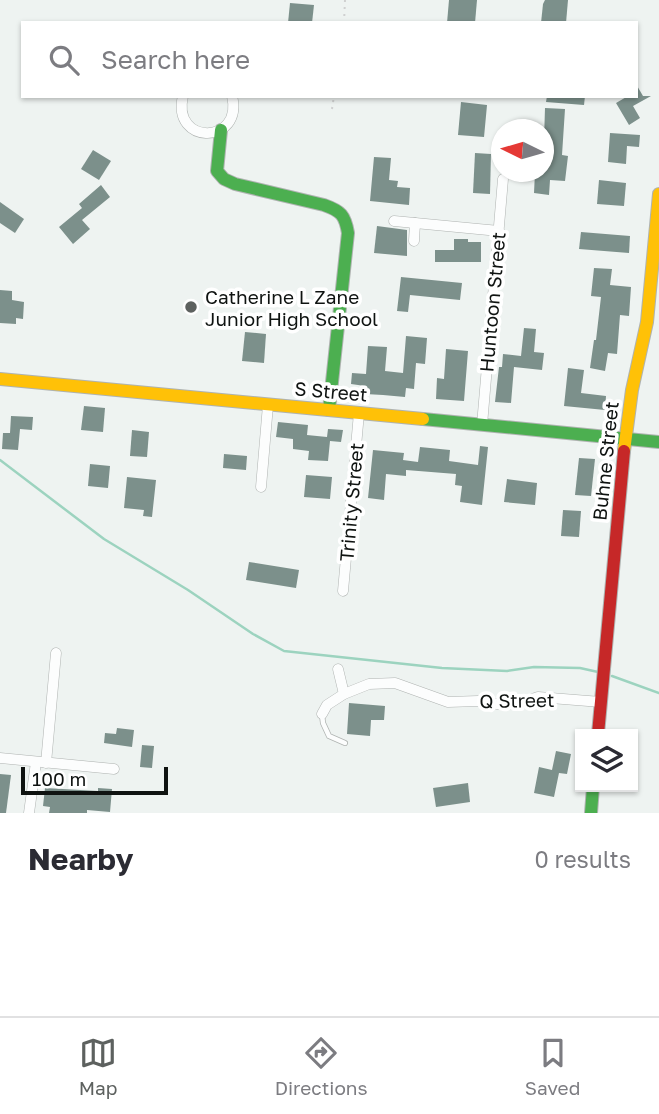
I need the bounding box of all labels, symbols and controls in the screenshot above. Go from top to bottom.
search box [21,21,638,98]
icon: search [45,41,83,79]
text: Search here [101,44,250,75]
north arrow [491,119,554,182]
street label: Huntoon Street [474,231,510,373]
place label: Catherine L Zane Junior High School [205,285,378,330]
marker: Catherine L Zane Junior High School [183,299,199,315]
street label: S Street [294,376,368,406]
street label: Buhne Street [587,400,623,522]
street label: Trinity Street [334,442,368,562]
street label: Q Street [479,688,555,712]
map controls [575,729,638,792]
button: layers [575,729,638,792]
scale bar [21,764,168,796]
text: 100 m [32,767,86,790]
text: Nearby [28,841,133,877]
text: 0 results [535,845,631,873]
tab: Map [79,1034,117,1099]
tab: Directions [275,1034,368,1099]
tab: Saved [525,1034,580,1099]

